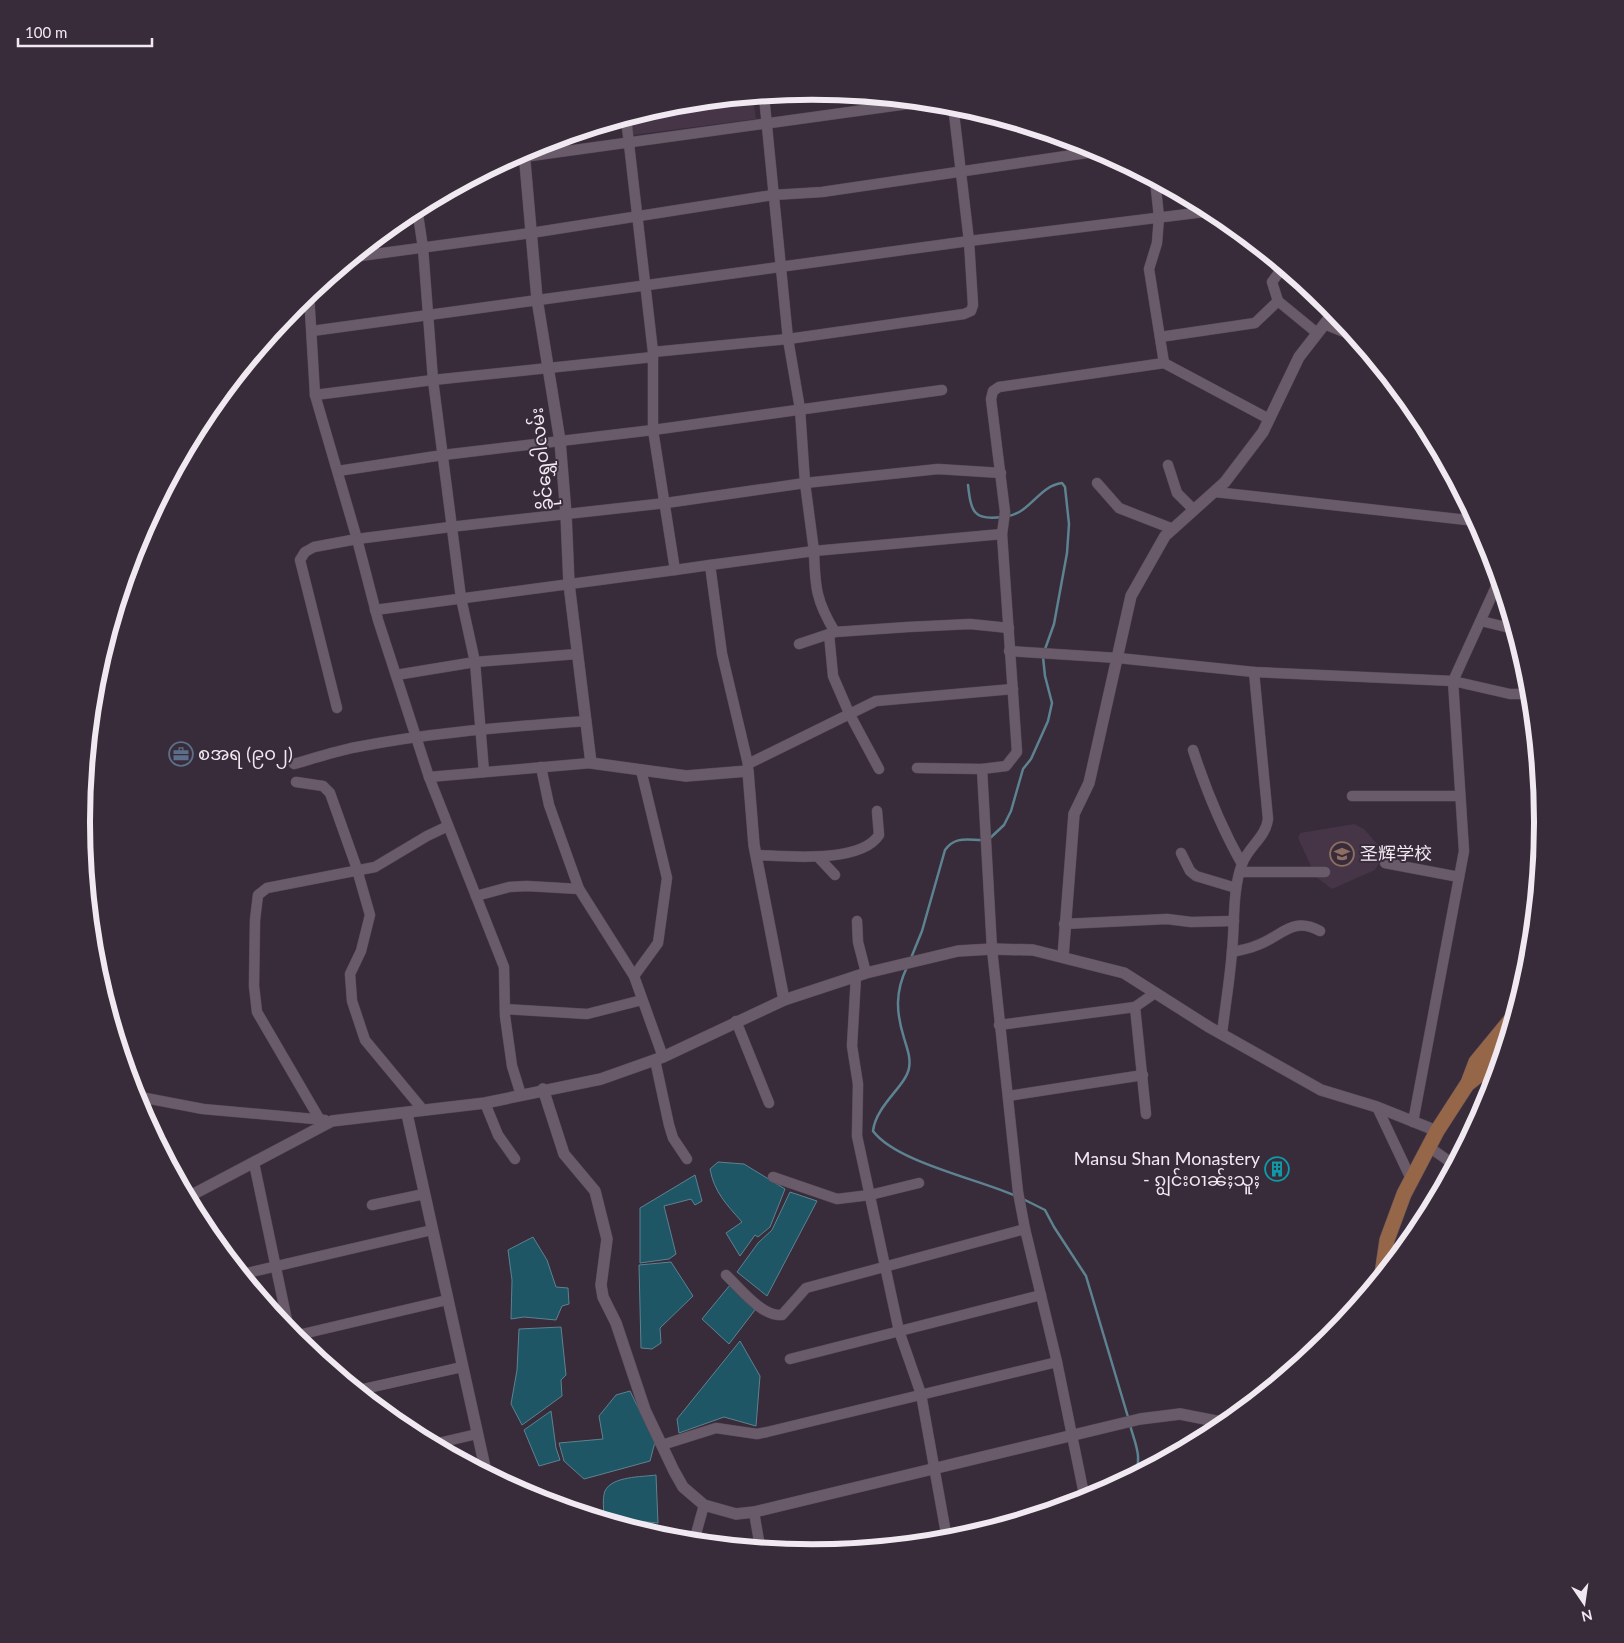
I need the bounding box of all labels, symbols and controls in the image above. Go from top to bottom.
scale bar [18,15,151,47]
text: 100 m [25,23,67,41]
street label: ခိုင်ရွှေဝါလမ်း [523,406,562,512]
office icon: စအရ (၉၀၂) [168,741,194,767]
place label: စအရ (၉၀၂) [198,742,293,769]
school or university icon: 圣辉学校 [1329,841,1355,867]
place label: 圣辉学校 [1360,842,1432,864]
place label: Mansu Shan Monastery - ၵျွင်းဝၢၼ်ႈသူႈ [1074,1147,1261,1197]
building icon: Mansu Shan Monastery - ၵျွင်းဝၢၼ်ႈသူႈ [1264,1156,1290,1182]
north arrow [1559,1578,1609,1628]
text: N [1580,1607,1594,1626]

